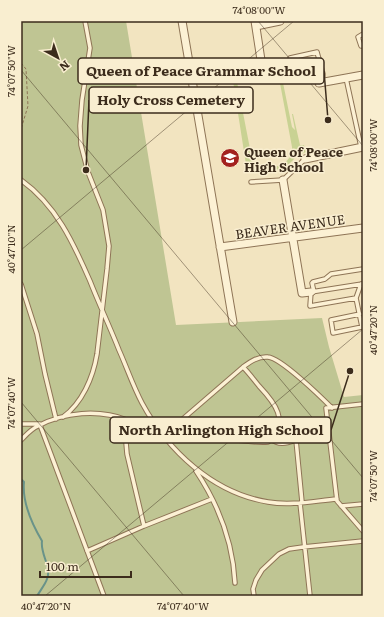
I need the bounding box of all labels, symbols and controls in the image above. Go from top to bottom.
text: 74°08'00"W [233,2,286,17]
north arrow [38,38,78,78]
text: 74°07'50"W [3,45,18,97]
text: N [56,57,74,76]
callout: Queen of Peace Grammar School [78,58,324,84]
text: Queen of Peace Grammar School [86,60,316,80]
callout: Holy Cross Cemetery [89,87,253,113]
text: Holy Cross Cemetery [97,89,246,109]
text: 74°08'00"W [365,118,380,171]
place label: Queen of Peace High School [244,142,343,176]
school or university icon: Queen of Peace High School [219,147,241,169]
street label: BEAVER AVENUE [234,209,346,243]
text: 40°47'10"N [3,224,18,274]
text: 40°47'20"N [365,305,380,355]
text: 74°07'40"W [3,377,18,429]
callout: North Arlington High School [110,417,331,443]
text: North Arlington High School [118,419,324,439]
text: 74°07'50"W [365,450,380,502]
scale bar [40,553,131,579]
text: 100 m [46,557,79,575]
text: 40°47'20"N [21,598,71,613]
text: 74°07'40"W [157,598,209,613]

